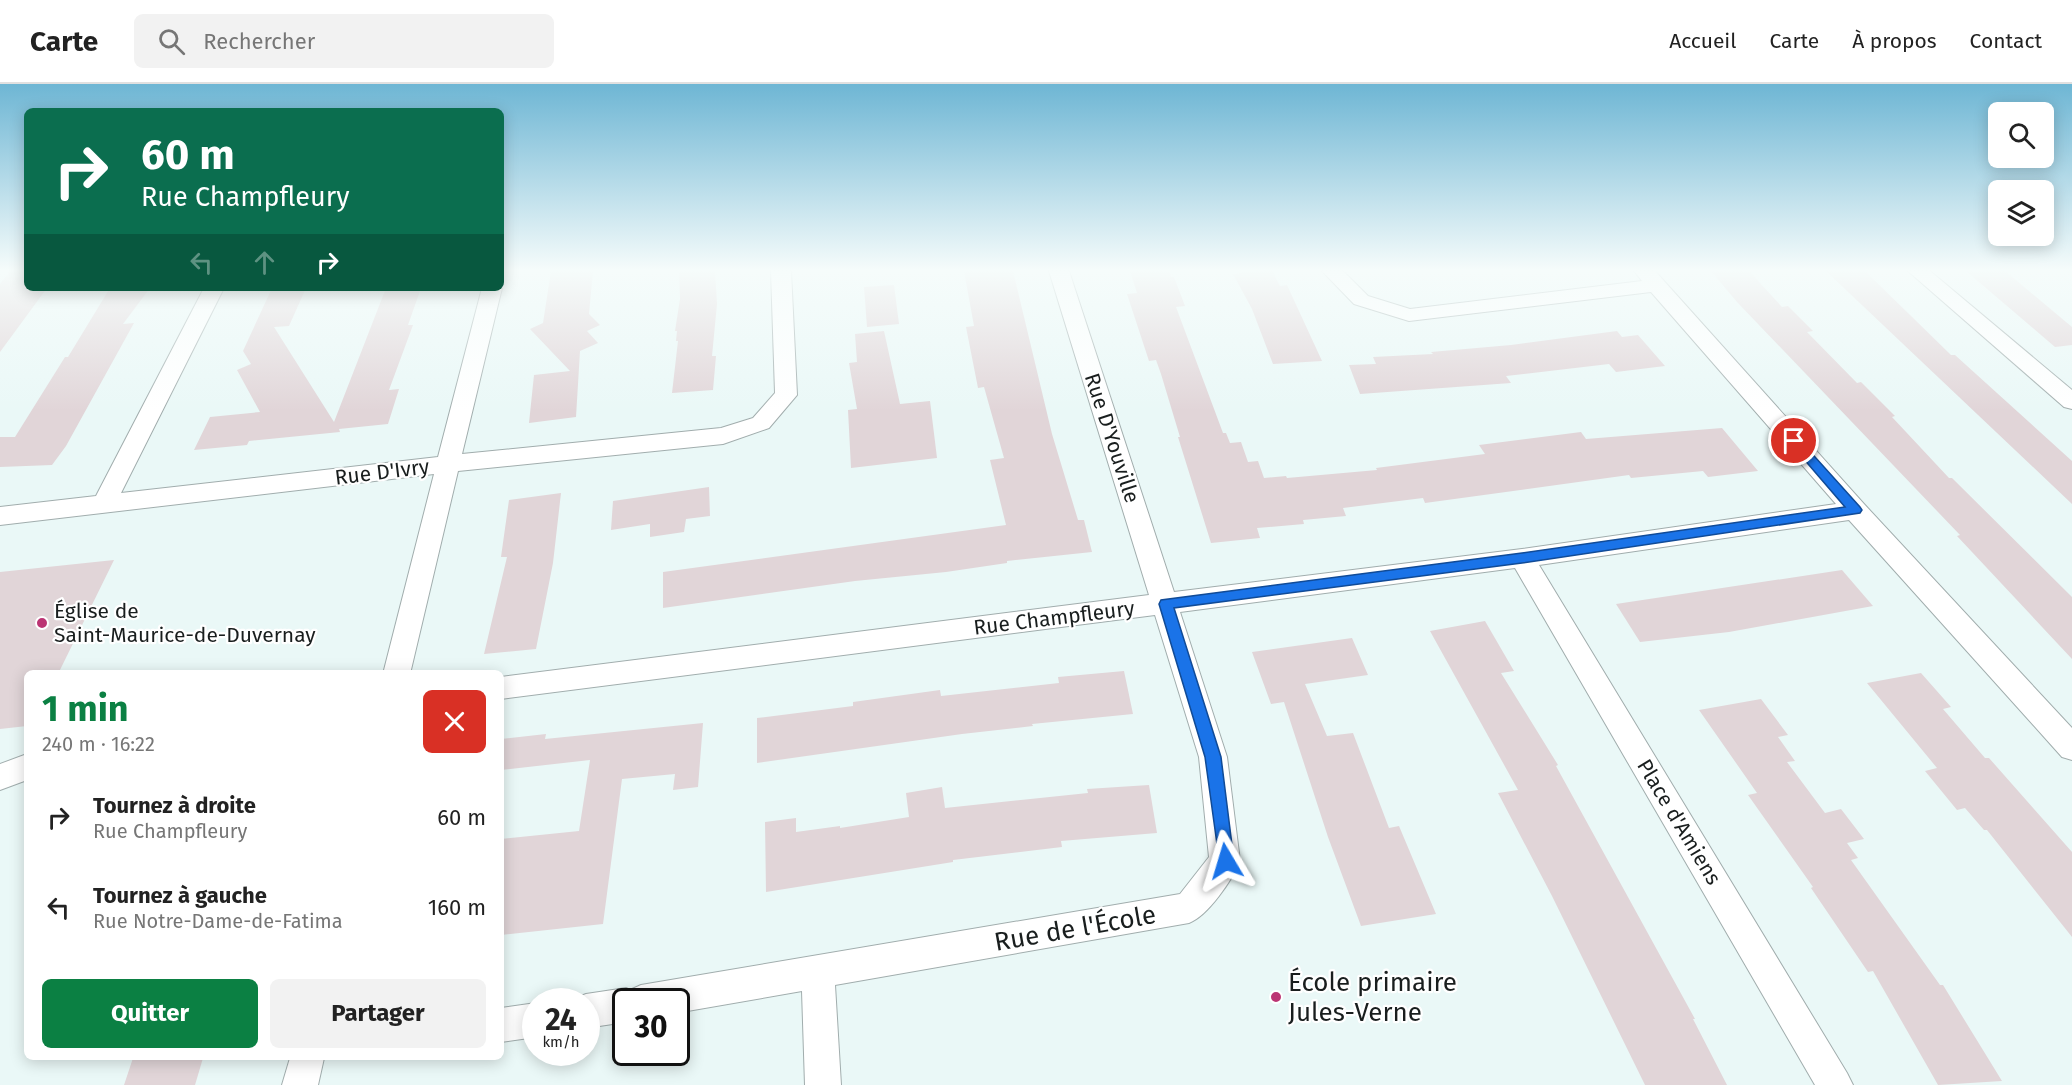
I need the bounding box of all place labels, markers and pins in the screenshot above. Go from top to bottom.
pin [1768,415,1819,466]
place label: Église de Saint-Maurice-de-Duvernay [54,598,316,648]
marker: Église de Saint-Maurice-de-Duvernay [35,616,49,630]
place label: École primaire Jules-Verne [1288,967,1457,1028]
marker: École primaire Jules-Verne [1269,990,1283,1004]

